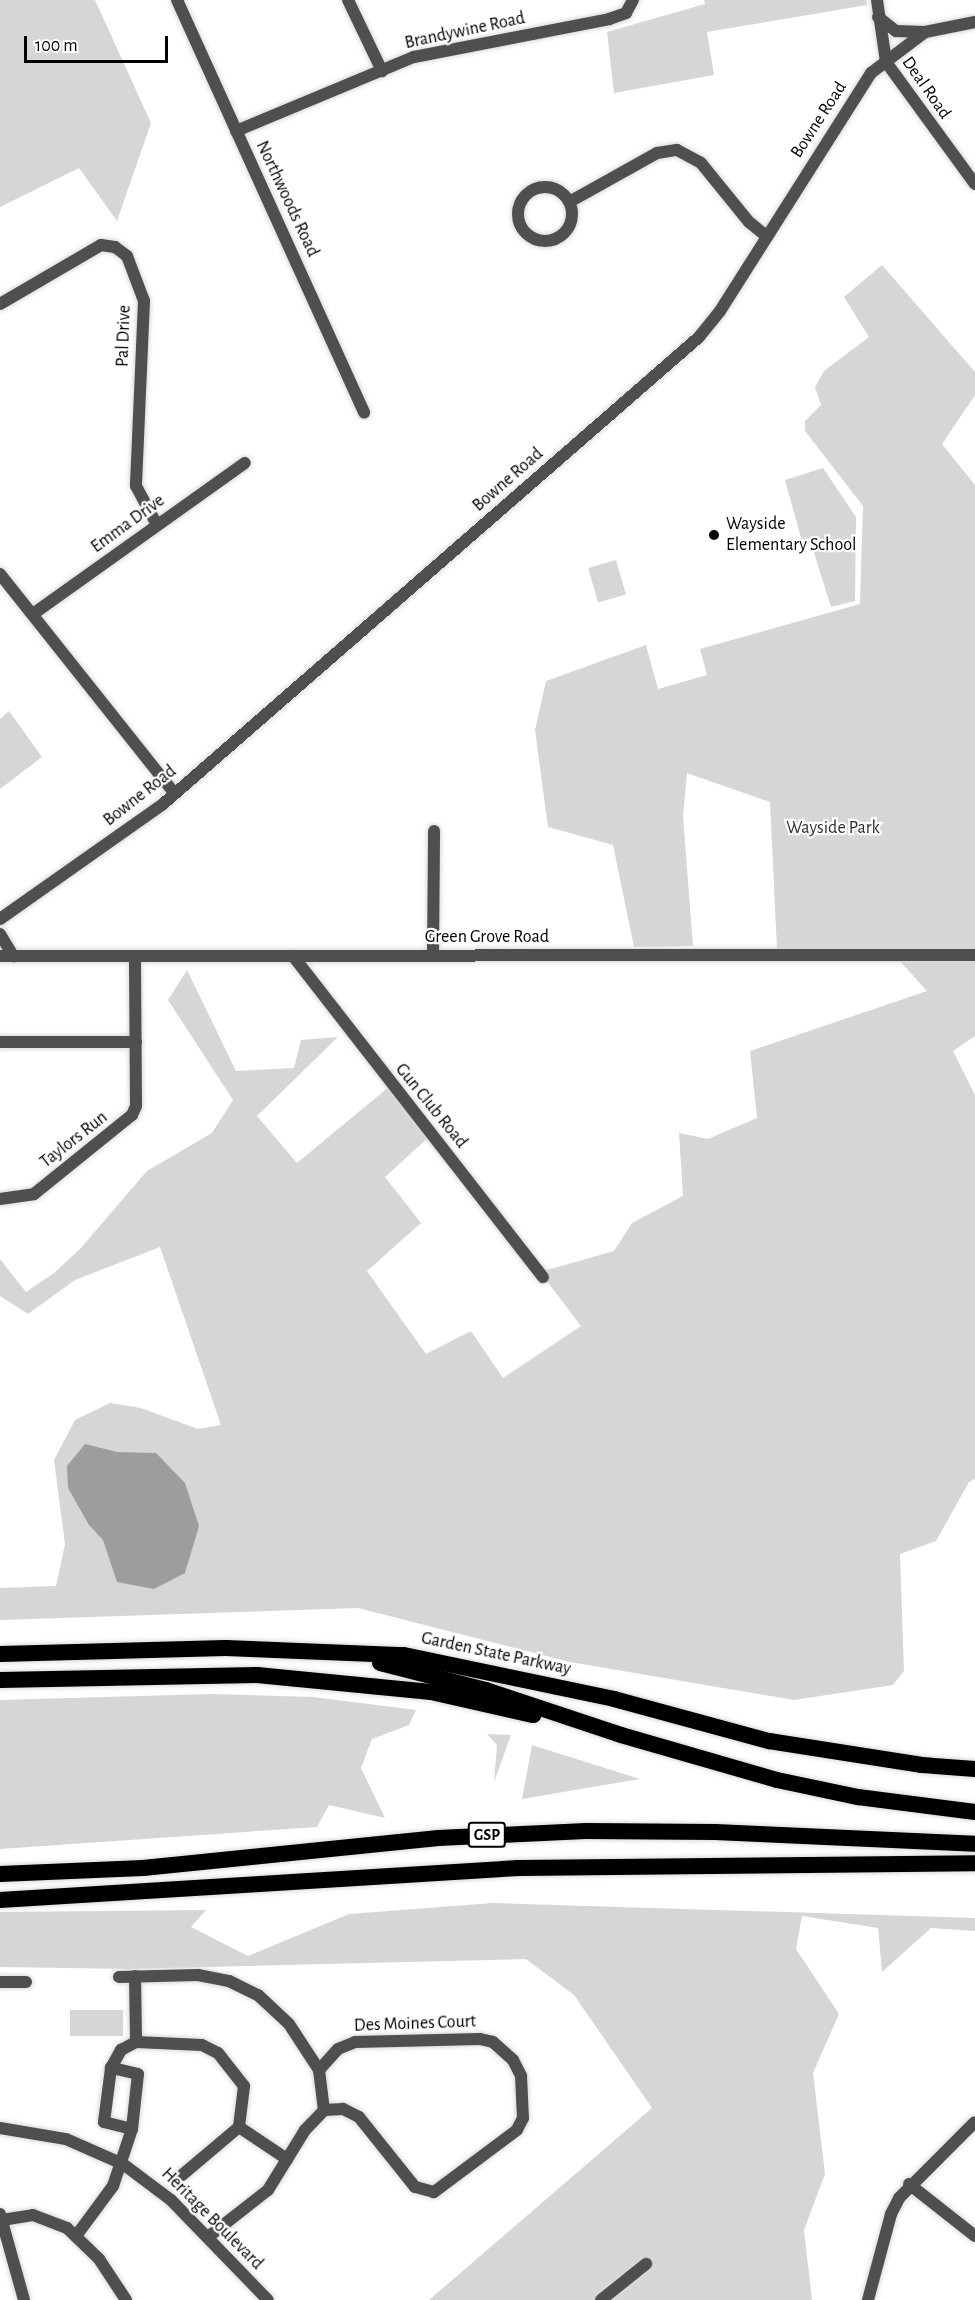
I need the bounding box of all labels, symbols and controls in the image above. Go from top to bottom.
street label: Brandywine Road [403,8,527,54]
scale bar [27,24,171,62]
text: 100 m [35,37,78,55]
street label: Deal Road [897,53,955,123]
street label: Bowne Road [786,78,852,162]
street label: Northwoods Road [251,138,323,260]
street label: Pal Drive [112,305,136,367]
street label: Bowne Road [468,443,548,517]
street label: Emma Drive [87,490,169,558]
place label: Wayside Elementary School [726,514,856,556]
marker: Wayside Elementary School [707,528,721,542]
street label: Bowne Road [99,761,181,831]
park label: Wayside Park [786,817,880,839]
street label: Green Grove Road [425,926,549,948]
street label: Gun Club Road [390,1059,472,1153]
street label: Taylors Run [36,1107,112,1173]
street label: Garden State Parkway [419,1628,573,1680]
road number: GSP [468,1822,506,1848]
street label: Des Moines Court [354,2011,476,2037]
street label: Heritage Boulevard [157,2164,267,2274]

